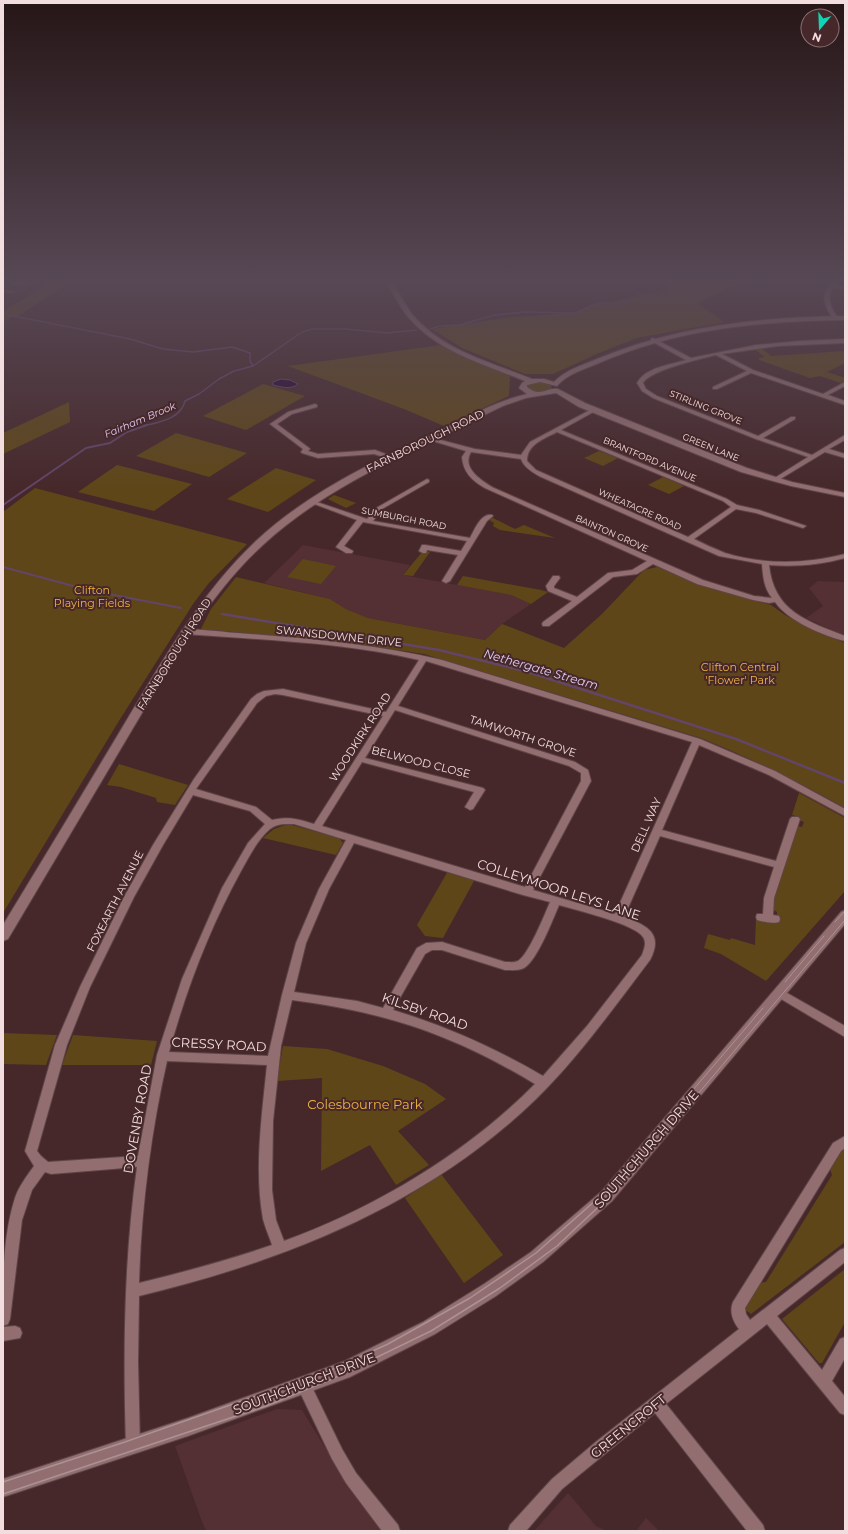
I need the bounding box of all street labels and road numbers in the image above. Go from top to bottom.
street label: STIRLING GROVE [668,387,744,427]
street label: FARNBOROUGH ROAD [364,406,486,476]
street label: GREEN LANE [681,431,741,463]
street label: BRANTFORD AVENUE [602,434,698,484]
street label: WHEATACRE ROAD [597,486,683,532]
street label: SUMBURGH ROAD [361,504,447,532]
street label: BAINTON GROVE [574,512,650,554]
street label: FARNBOROUGH ROAD [134,596,214,712]
street label: SWANSDOWNE DRIVE [275,622,403,650]
street label: WOODKIRK ROAD [326,690,394,784]
street label: TAMWORTH GROVE [468,712,578,760]
street label: BELWOOD CLOSE [370,743,472,781]
street label: DELL WAY [628,795,664,855]
street label: FOXEARTH AVENUE [83,848,147,954]
street label: COLLEYMOOR LEYS LANE [475,855,643,923]
street label: KILSBY ROAD [380,989,470,1033]
street label: CRESSY ROAD [171,1034,267,1054]
street label: DOVENBY ROAD [120,1063,155,1175]
street label: SOUTHCHURCH DRIVE [590,1087,702,1211]
street label: SOUTHCHURCH DRIVE [231,1348,377,1418]
street label: GREENCROFT [587,1390,669,1461]

